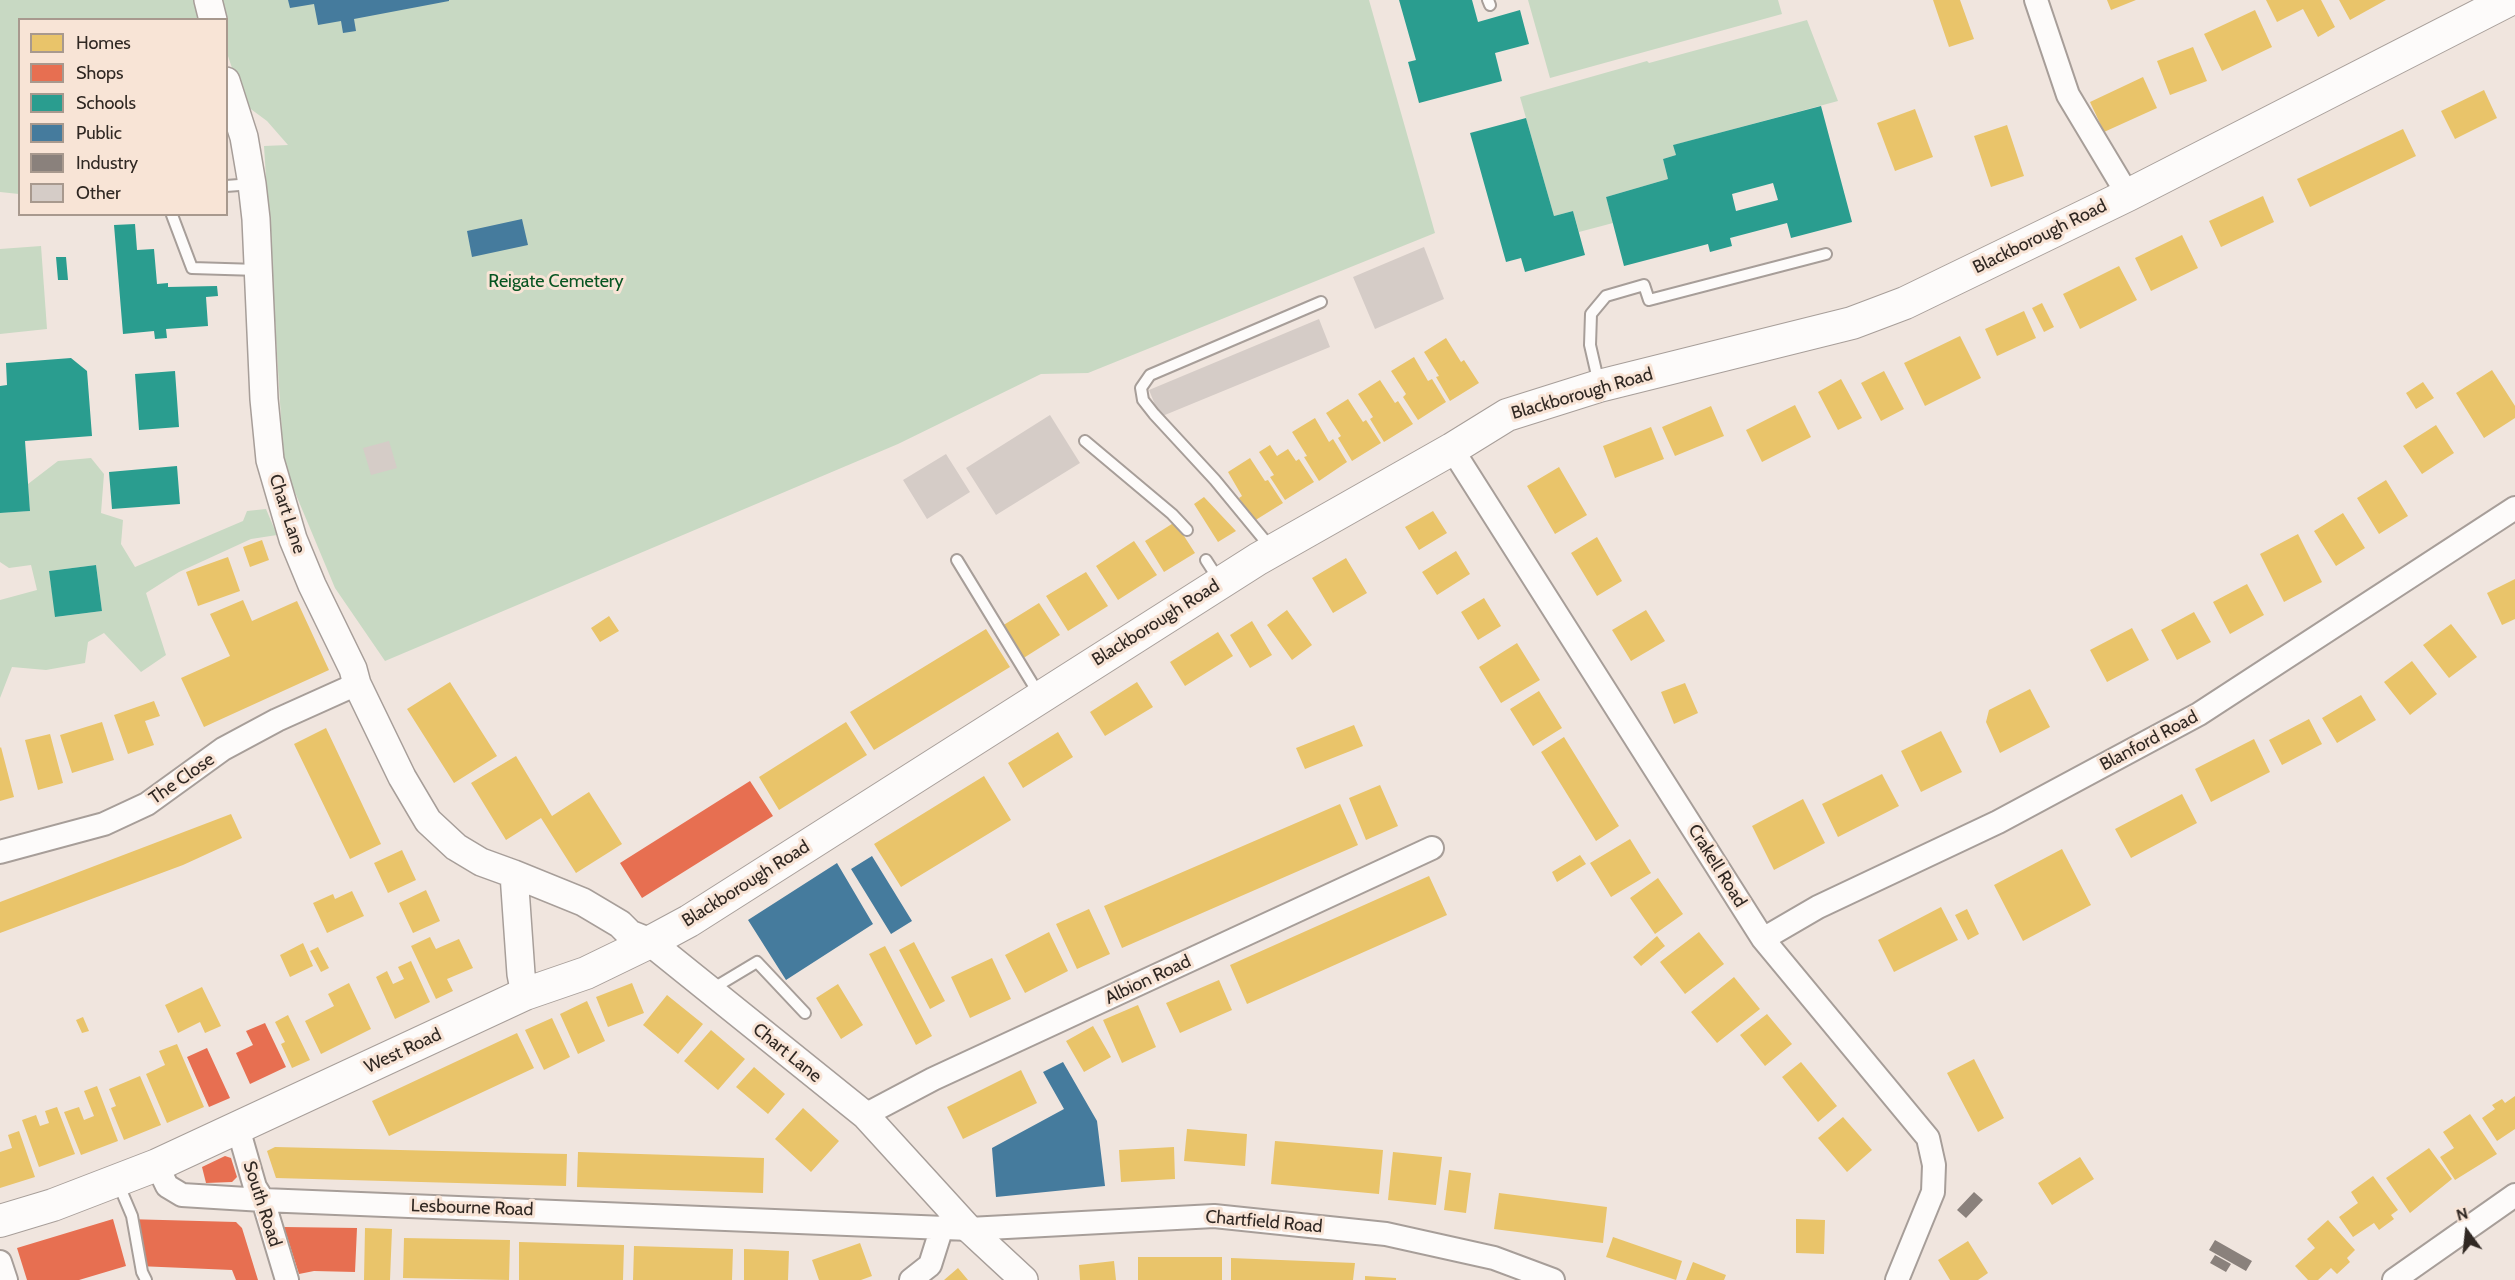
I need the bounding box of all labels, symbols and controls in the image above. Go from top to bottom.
legend [18,18,228,216]
text: Homes [76,32,131,54]
text: Shops [76,62,124,84]
text: Schools [76,92,136,114]
text: Public [76,122,122,144]
text: Industry [76,152,138,174]
text: Other [76,182,121,204]
street label: Blackborough Road [1970,195,2110,279]
park label: Reigate Cemetery [488,271,624,293]
street label: Blackborough Road [1509,363,1655,425]
street label: Chart Lane [264,472,310,556]
street label: Blackborough Road [1088,575,1224,671]
street label: Blanford Road [2096,706,2202,776]
street label: The Close [145,749,219,809]
street label: Crakell Road [1683,821,1751,911]
street label: Blackborough Road [678,836,814,932]
street label: Albion Road [1102,951,1194,1009]
street label: Chart Lane [748,1019,826,1087]
street label: West Road [361,1024,445,1078]
street label: South Road [238,1158,286,1250]
street label: Lesbourne Road [410,1195,534,1221]
north arrow [2437,1202,2497,1262]
text: N [2454,1203,2470,1225]
street label: Chartfield Road [1205,1206,1323,1238]

